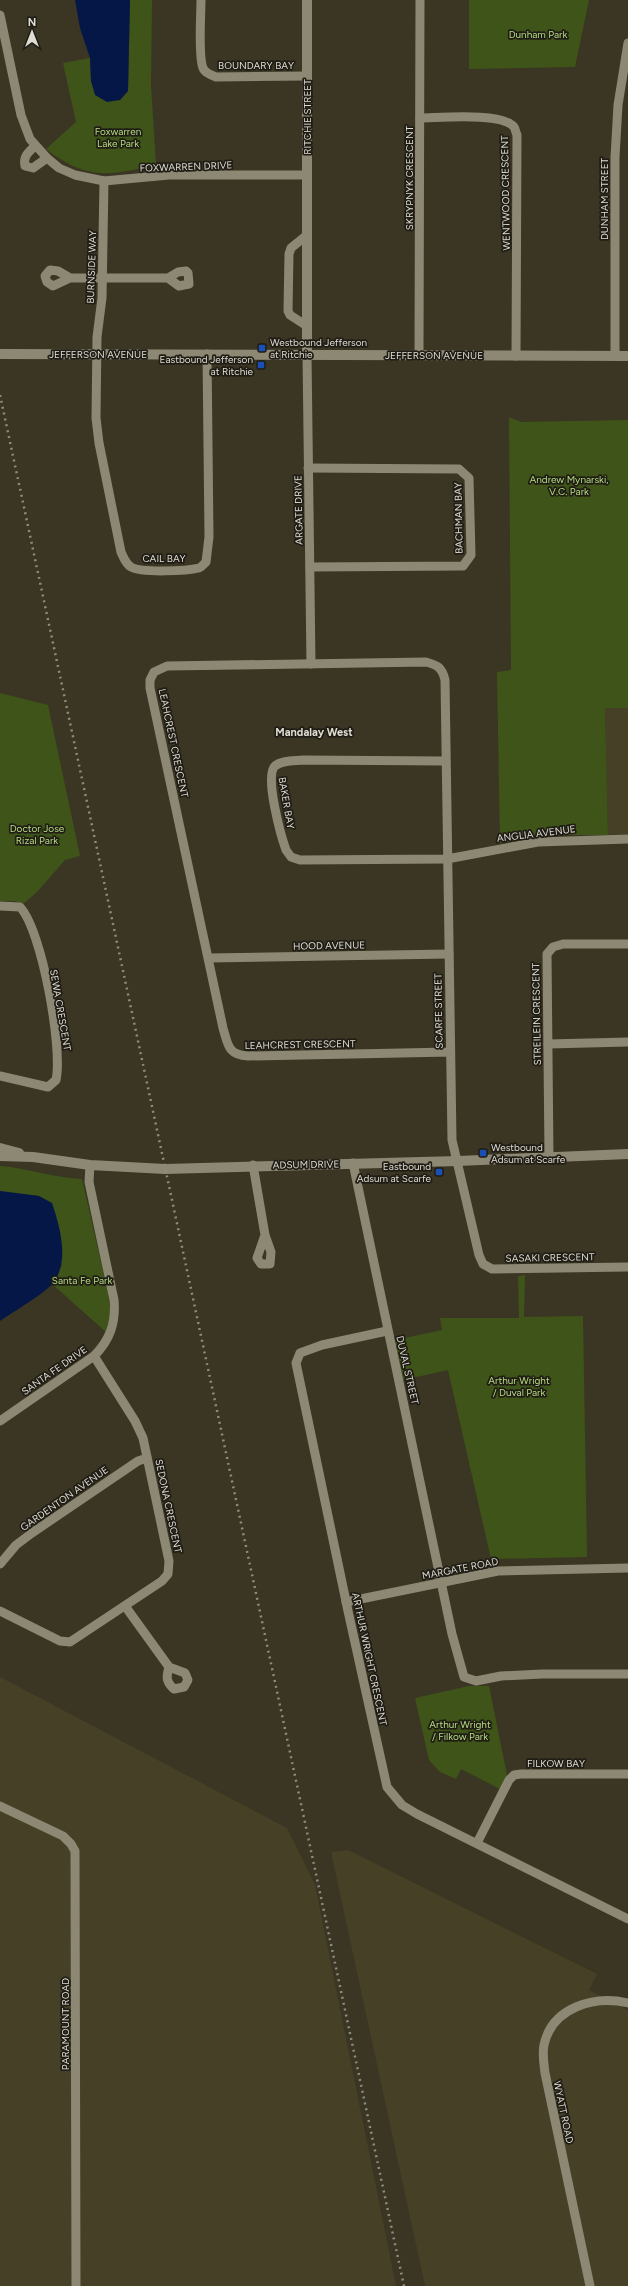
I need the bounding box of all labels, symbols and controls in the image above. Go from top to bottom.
north arrow [12,12,52,52]
text: N [28,16,36,29]
park label: Dunham Park [509,28,568,41]
street label: BOUNDARY BAY [218,59,294,72]
street label: RITCHIE STREET [301,79,314,155]
park label: Foxwarren Lake Park [95,125,142,150]
street label: SKRYPNYK CRESCENT [403,125,416,230]
street label: WENTWOOD CRESCENT [498,135,513,251]
street label: DUNHAM STREET [598,157,611,240]
street label: FOXWARREN DRIVE [139,158,233,175]
street label: BURNSIDE WAY [84,230,99,304]
place label: Westbound Jefferson at Ritchie [270,336,367,361]
marker: Westbound Jefferson at Ritchie [257,343,267,353]
street label: JEFFERSON AVENUE [49,348,147,361]
street label: JEFFERSON AVENUE [385,349,483,362]
place label: Eastbound Jefferson at Ritchie [160,353,254,378]
marker: Eastbound Jefferson at Ritchie [256,360,266,370]
park label: Andrew Mynarski, V.C. Park [529,473,609,498]
street label: ARGATE DRIVE [291,475,306,545]
street label: BACHMAN BAY [451,482,466,554]
street label: CAIL BAY [142,552,186,565]
street label: LEAHCREST CRESCENT [156,688,191,799]
district label: Mandalay West [275,726,353,739]
street label: BAKER BAY [276,776,297,830]
park label: Doctor Jose Rizal Park [10,822,65,847]
street label: ANGLIA AVENUE [496,822,576,845]
street label: HOOD AVENUE [293,938,365,953]
street label: STREILEIN CRESCENT [529,962,544,1065]
street label: SEWA CRESCENT [47,968,74,1052]
street label: SCARFE STREET [431,973,446,1049]
street label: LEAHCREST CRESCENT [244,1037,356,1052]
place label: Westbound Adsum at Scarfe [491,1141,566,1166]
marker: Westbound Adsum at Scarfe [478,1148,488,1158]
street label: ADSUM DRIVE [273,1157,339,1172]
place label: Eastbound Adsum at Scarfe [357,1160,432,1185]
marker: Eastbound Adsum at Scarfe [434,1167,444,1177]
street label: SASAKI CRESCENT [505,1250,595,1265]
park label: Santa Fe Park [52,1274,112,1287]
street label: DUVAL STREET [393,1335,422,1406]
street label: SANTA FE DRIVE [19,1343,90,1398]
park label: Arthur Wright / Duval Park [488,1374,550,1399]
street label: SEDONA CRESCENT [152,1458,185,1555]
street label: GARDENTON AVENUE [18,1463,111,1534]
street label: MARGATE ROAD [421,1555,499,1582]
street label: ARTHUR WRIGHT CRESCENT [349,1592,390,1727]
park label: Arthur Wright / Filkow Park [429,1718,491,1743]
street label: FILKOW BAY [527,1757,585,1770]
street label: PARAMOUNT ROAD [59,1978,72,2070]
street label: WYATT ROAD [551,2080,576,2145]

